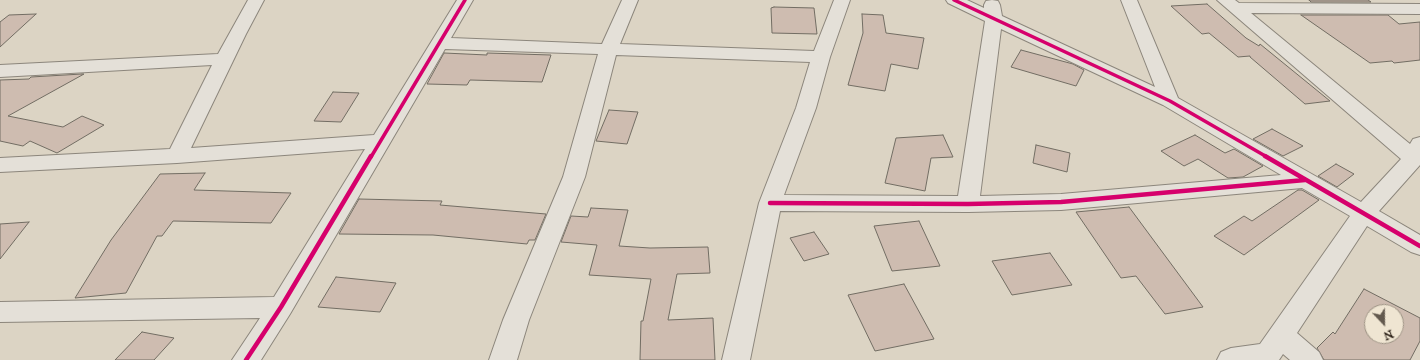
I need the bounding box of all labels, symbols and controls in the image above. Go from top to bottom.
north arrow [1364,304,1404,344]
text: N [1382,327,1395,342]

